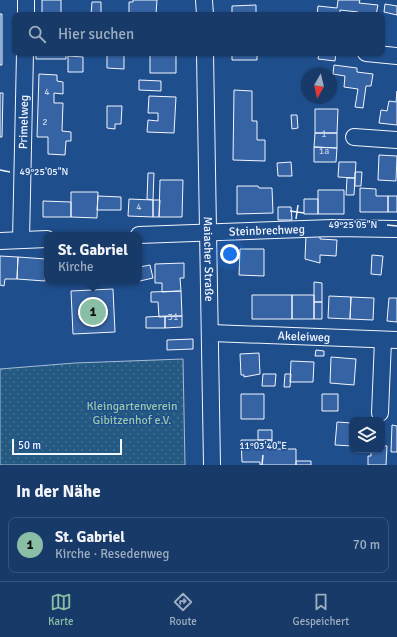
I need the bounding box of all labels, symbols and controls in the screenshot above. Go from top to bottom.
search box [12,12,385,56]
icon: search [26,23,48,45]
text: Hier suchen [58,25,134,43]
north arrow [301,68,337,104]
house number: 4 [44,86,50,98]
street label: Primelweg [16,95,32,149]
house number: 2 [42,116,48,128]
house number: 1 [321,128,327,140]
house number: 1a [319,145,329,157]
text: 49°25'05"N [20,166,68,178]
house number: 4 [136,201,142,213]
street label: Maiacher Straße [200,216,216,302]
text: 49°25'05"N [329,219,377,231]
street label: Steinbrechweg [229,222,305,240]
popup [44,232,142,284]
text: St. Gabriel [58,241,128,259]
your location [220,244,240,264]
text: Kirche [58,259,94,275]
pin: 1 [80,297,106,327]
house number: 31 [168,311,178,323]
street label: Akeleiweg [277,329,330,345]
park label: Kleingartenverein Gibitzenhof e.V. [86,399,178,428]
map controls [349,417,385,453]
button: layers [349,417,385,453]
scale bar [12,437,122,456]
text: 50 m [18,439,41,452]
text: 11°03'40"E [239,440,287,452]
text: In der Nähe [16,481,101,502]
text: St. Gabriel [55,528,125,546]
text: 1 [26,537,34,553]
text: 70 m [353,537,380,553]
text: Kirche · Resedenweg [55,546,169,562]
tab: Karte [48,591,74,628]
tab: Route [169,591,197,628]
tab: Gespeichert [293,591,349,628]

